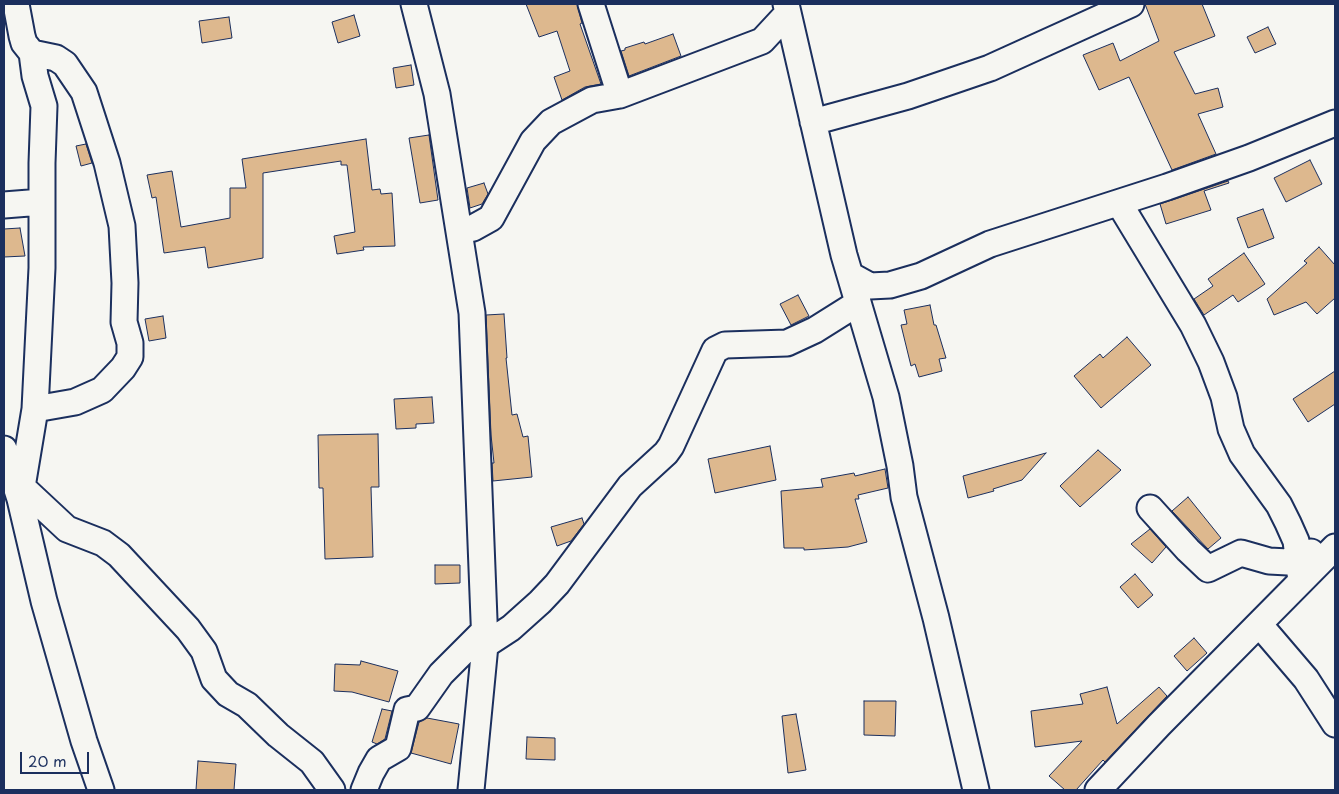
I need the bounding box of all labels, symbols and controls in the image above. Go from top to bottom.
scale bar [22,742,91,774]
text: 20 m [28,749,67,772]

